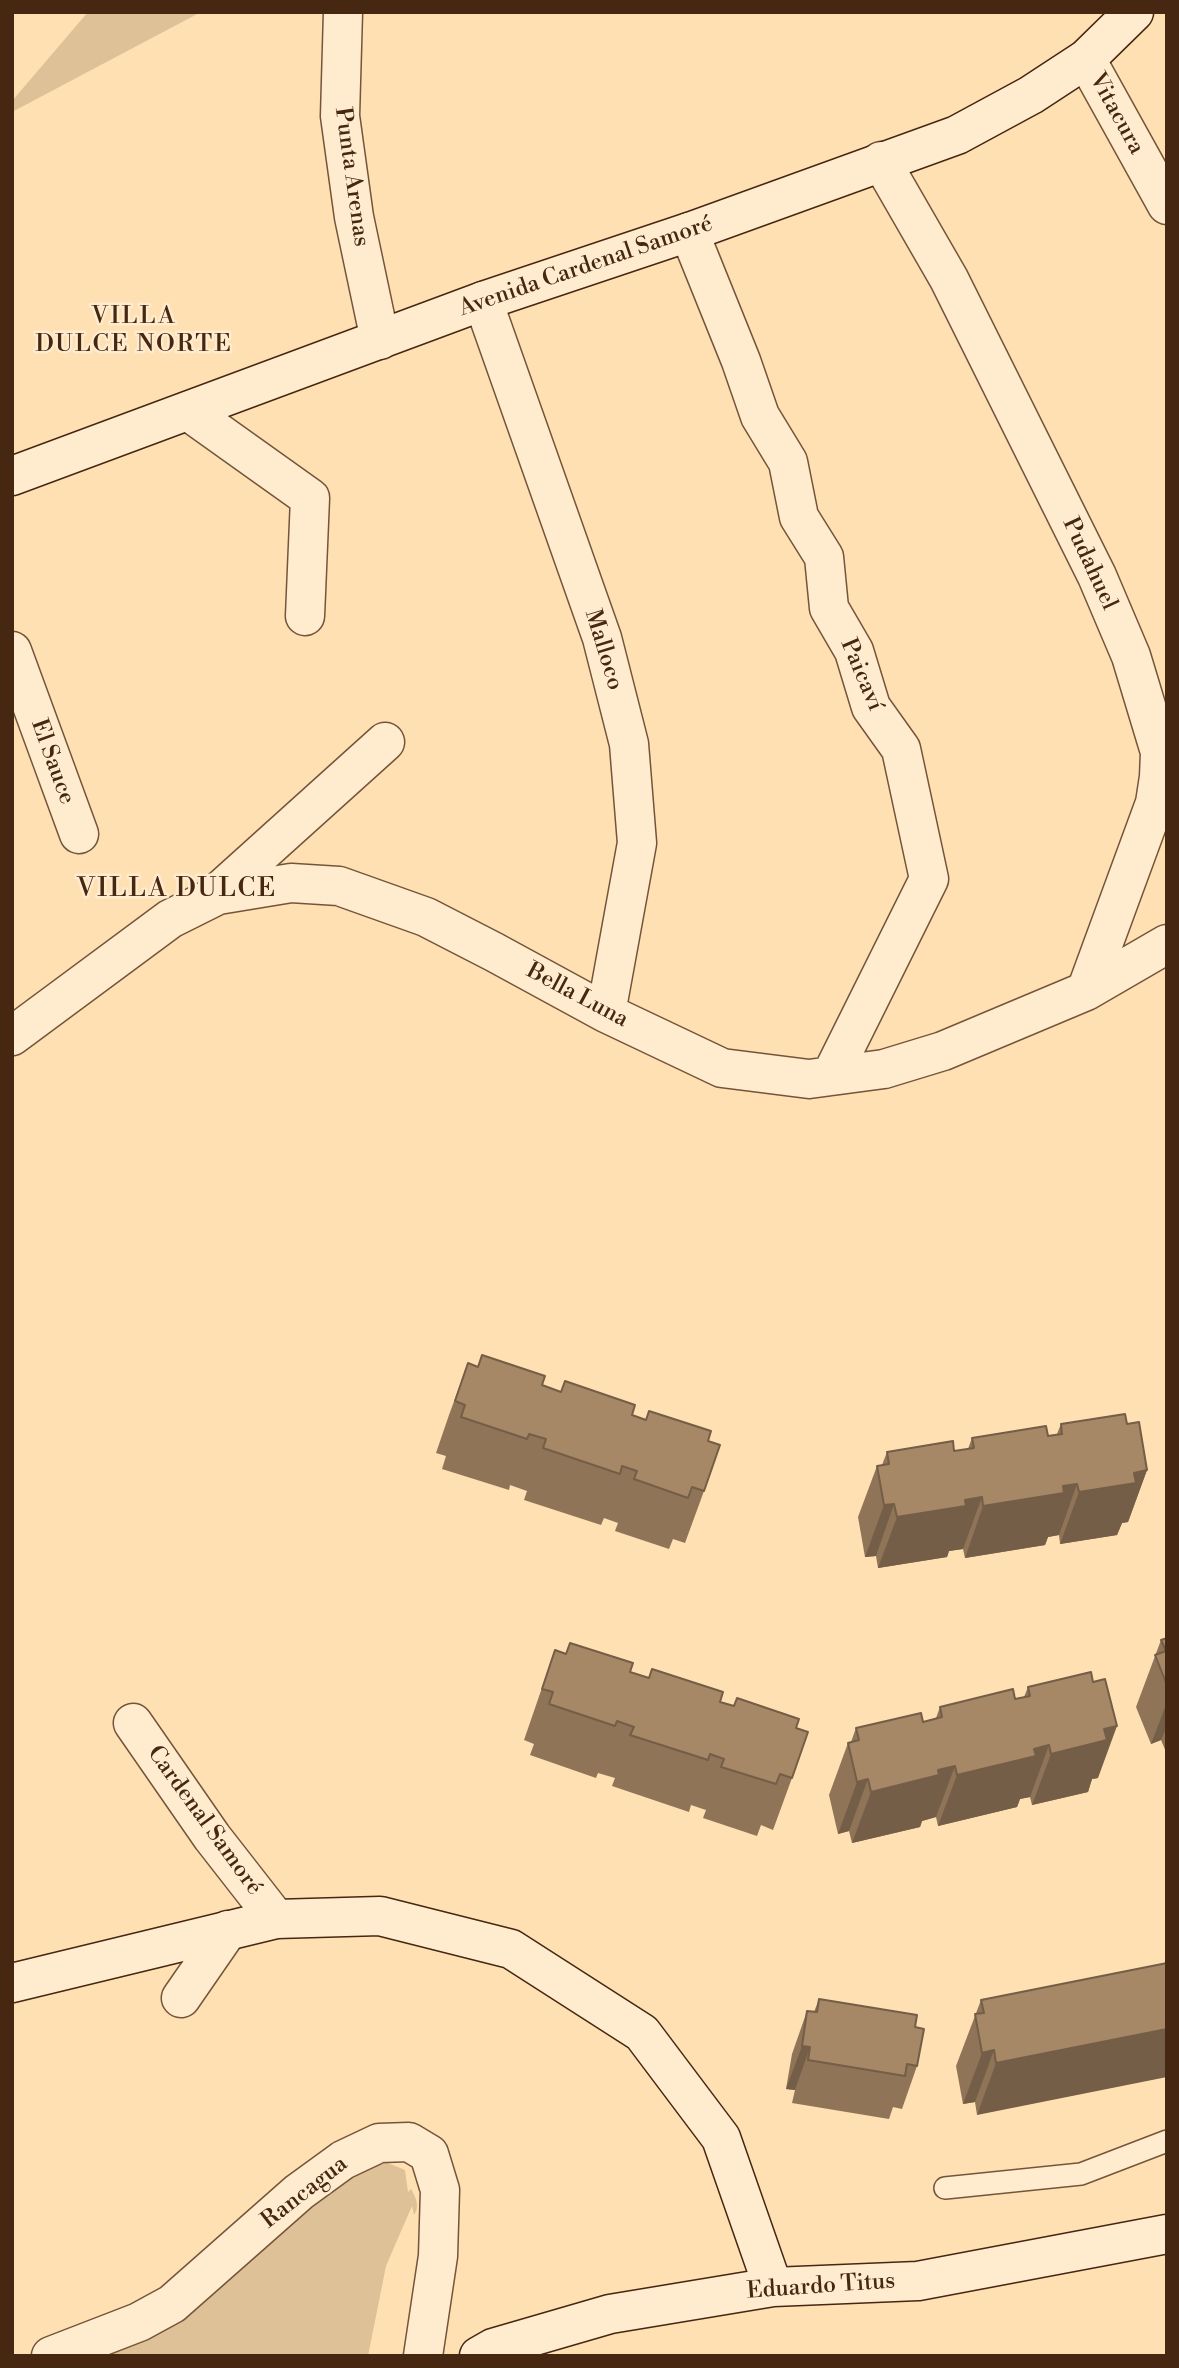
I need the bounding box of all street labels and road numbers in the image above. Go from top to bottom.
street label: Vitacura [1082,68,1150,160]
street label: Punta Arenas [328,106,374,248]
street label: Avenida Cardenal Samoré [456,211,716,323]
street label: Pudahuel [1056,513,1122,615]
street label: Malloco [578,606,628,694]
street label: Paicaví [833,635,889,715]
street label: El Sauce [24,716,80,808]
street label: Bella Luna [521,958,633,1034]
street label: Cardenal Samoré [141,1741,267,1901]
street label: Rancagua [256,2151,354,2235]
street label: Eduardo Titus [746,2268,896,2306]

